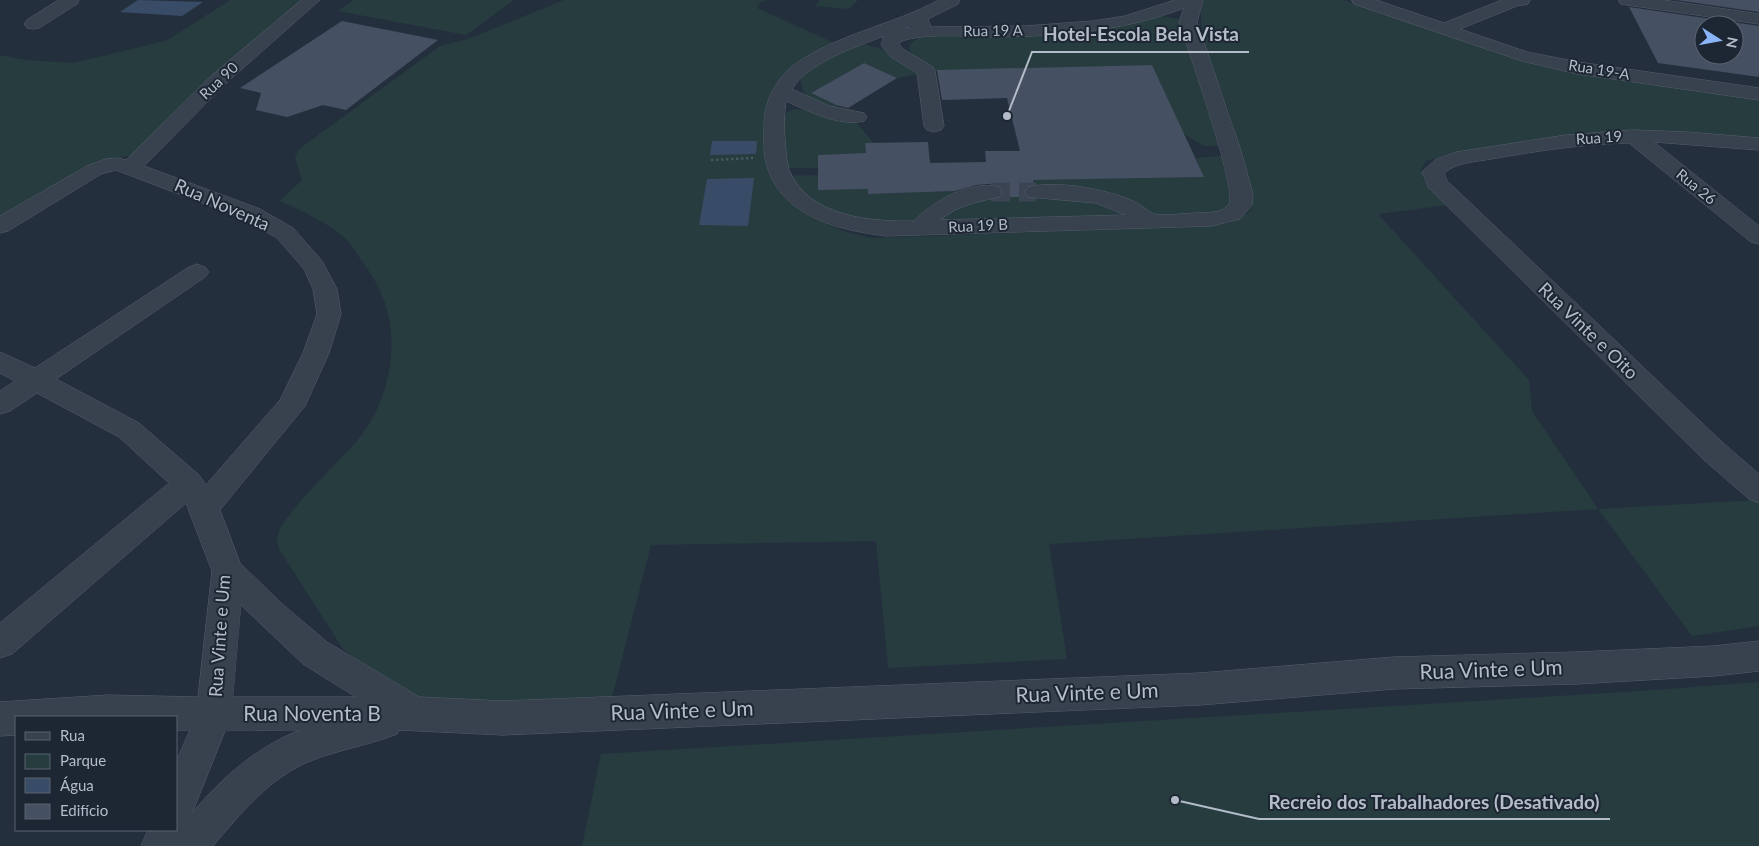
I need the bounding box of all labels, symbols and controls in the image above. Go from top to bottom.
north arrow [1694,15,1744,65]
callout: Hotel-Escola Bela Vista [1032,18,1249,52]
street label: Rua 19 A [963,20,1024,40]
text: Hotel-Escola Bela Vista [1043,22,1239,45]
text: N [1723,36,1742,49]
street label: Rua 19-A [1567,55,1632,83]
street label: Rua 90 [195,58,242,103]
street label: Rua 19 [1575,126,1623,148]
street label: Rua 26 [1673,165,1720,208]
street label: Rua Noventa [171,173,273,235]
street label: Rua 19 B [948,214,1008,236]
street label: Rua Vinte e Oito [1534,277,1643,383]
street label: Rua Vinte e Um [204,574,234,698]
street label: Rua Vinte e Um [1419,654,1563,683]
street label: Rua Vinte e Um [1015,677,1159,706]
street label: Rua Vinte e Um [610,695,754,724]
street label: Rua Noventa B [243,700,381,725]
legend [15,716,178,831]
text: Rua [60,726,85,744]
text: Parque [60,751,106,769]
text: Água [60,776,94,794]
callout: Recreio dos Trabalhadores (Desativado) [1259,785,1610,819]
text: Recreio dos Trabalhadores (Desativado) [1268,790,1600,813]
text: Edifício [60,801,108,819]

